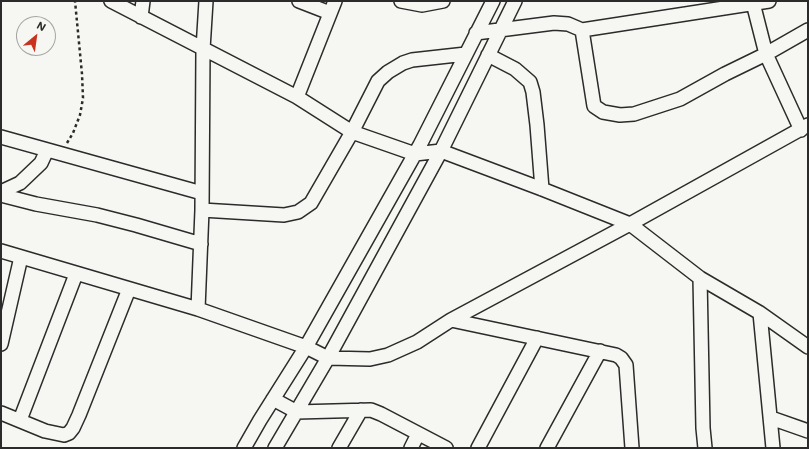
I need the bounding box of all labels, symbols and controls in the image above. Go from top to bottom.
north arrow [16,16,56,56]
text: N [34,17,49,35]

